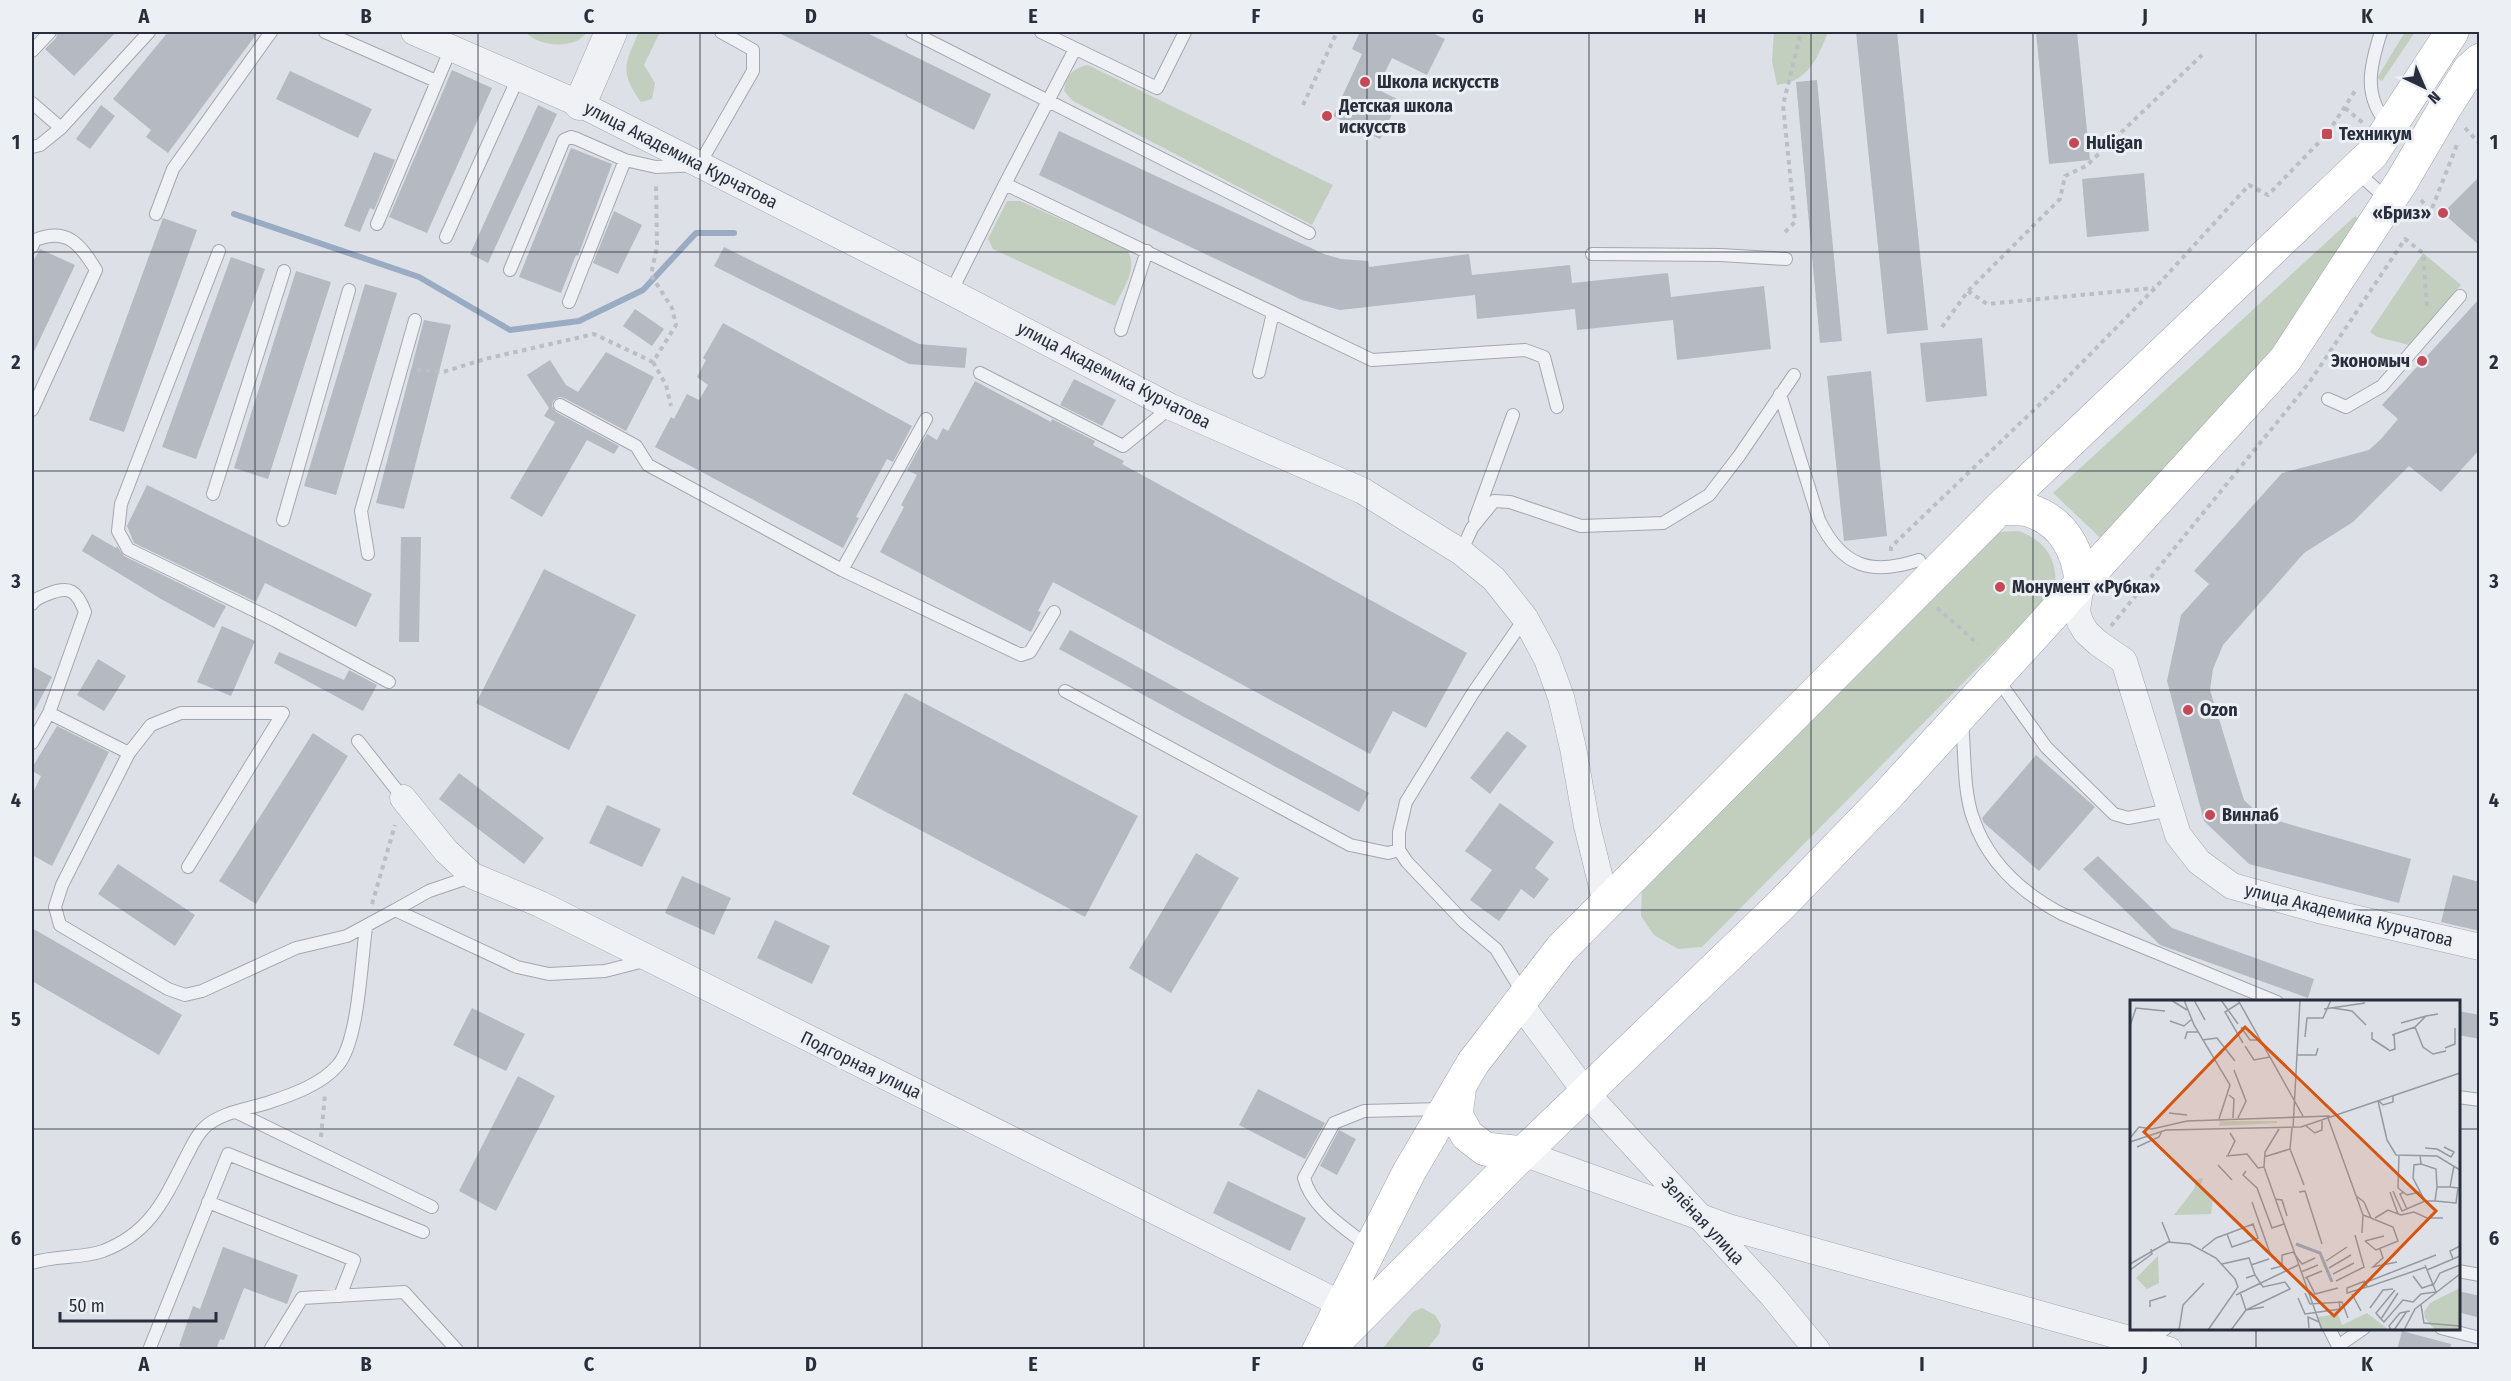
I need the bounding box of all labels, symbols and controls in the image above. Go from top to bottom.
text: A [138,4,151,28]
text: B [360,4,372,28]
text: C [584,4,595,28]
text: D [805,4,817,28]
text: E [1028,4,1038,28]
text: F [1252,4,1261,28]
text: G [1472,4,1484,28]
text: H [1694,4,1706,28]
text: I [1919,4,1925,28]
text: J [2141,4,2148,28]
text: K [2361,4,2373,28]
north arrow [2394,57,2454,117]
place label: Школа искусств [1377,71,1499,93]
marker: Школа искусств [1358,75,1372,89]
text: N [2424,87,2444,108]
place label: Детская школа искусств [1338,95,1453,138]
street label: улица Академика Курчатова [581,97,781,213]
marker: Детская школа искусств [1320,109,1334,123]
place label: Техникум [2339,123,2412,145]
marker: Техникум [2320,127,2334,141]
text: 1 [12,130,20,154]
text: 1 [2490,130,2498,154]
place label: Huligan [2086,132,2143,154]
marker: Huligan [2067,136,2081,150]
place label: «Бриз» [2373,202,2431,224]
marker: «Бриз» [2436,206,2450,220]
street label: улица Академика Курчатова [1014,317,1214,433]
text: 2 [10,350,21,374]
place label: Экономыч [2331,350,2410,372]
text: 2 [2488,350,2499,374]
marker: Экономыч [2415,354,2429,368]
text: 3 [10,569,21,593]
text: 3 [2488,569,2499,593]
place label: Монумент «Рубка» [2012,576,2160,598]
marker: Монумент «Рубка» [1993,580,2007,594]
place label: Ozon [2200,699,2238,721]
marker: Ozon [2181,703,2195,717]
text: 4 [11,788,21,812]
text: 4 [2489,788,2499,812]
place label: Винлаб [2222,804,2279,826]
marker: Винлаб [2203,808,2217,822]
street label: улица Академика Курчатова [2243,878,2456,952]
inset map [2130,1000,2460,1330]
text: 5 [11,1007,21,1031]
text: 5 [2489,1007,2499,1031]
street label: Подгорная улица [797,1026,925,1104]
street label: Зелёная улица [1657,1173,1749,1270]
text: 6 [11,1226,21,1250]
text: 6 [2489,1226,2499,1250]
scale bar [60,1285,216,1323]
text: 50 m [69,1295,105,1317]
text: A [138,1352,151,1376]
text: B [360,1352,372,1376]
text: C [584,1352,595,1376]
text: D [805,1352,817,1376]
text: E [1028,1352,1038,1376]
text: F [1252,1352,1261,1376]
text: G [1472,1352,1484,1376]
text: H [1694,1352,1706,1376]
text: I [1919,1352,1925,1376]
text: J [2141,1352,2148,1376]
text: K [2361,1352,2373,1376]

